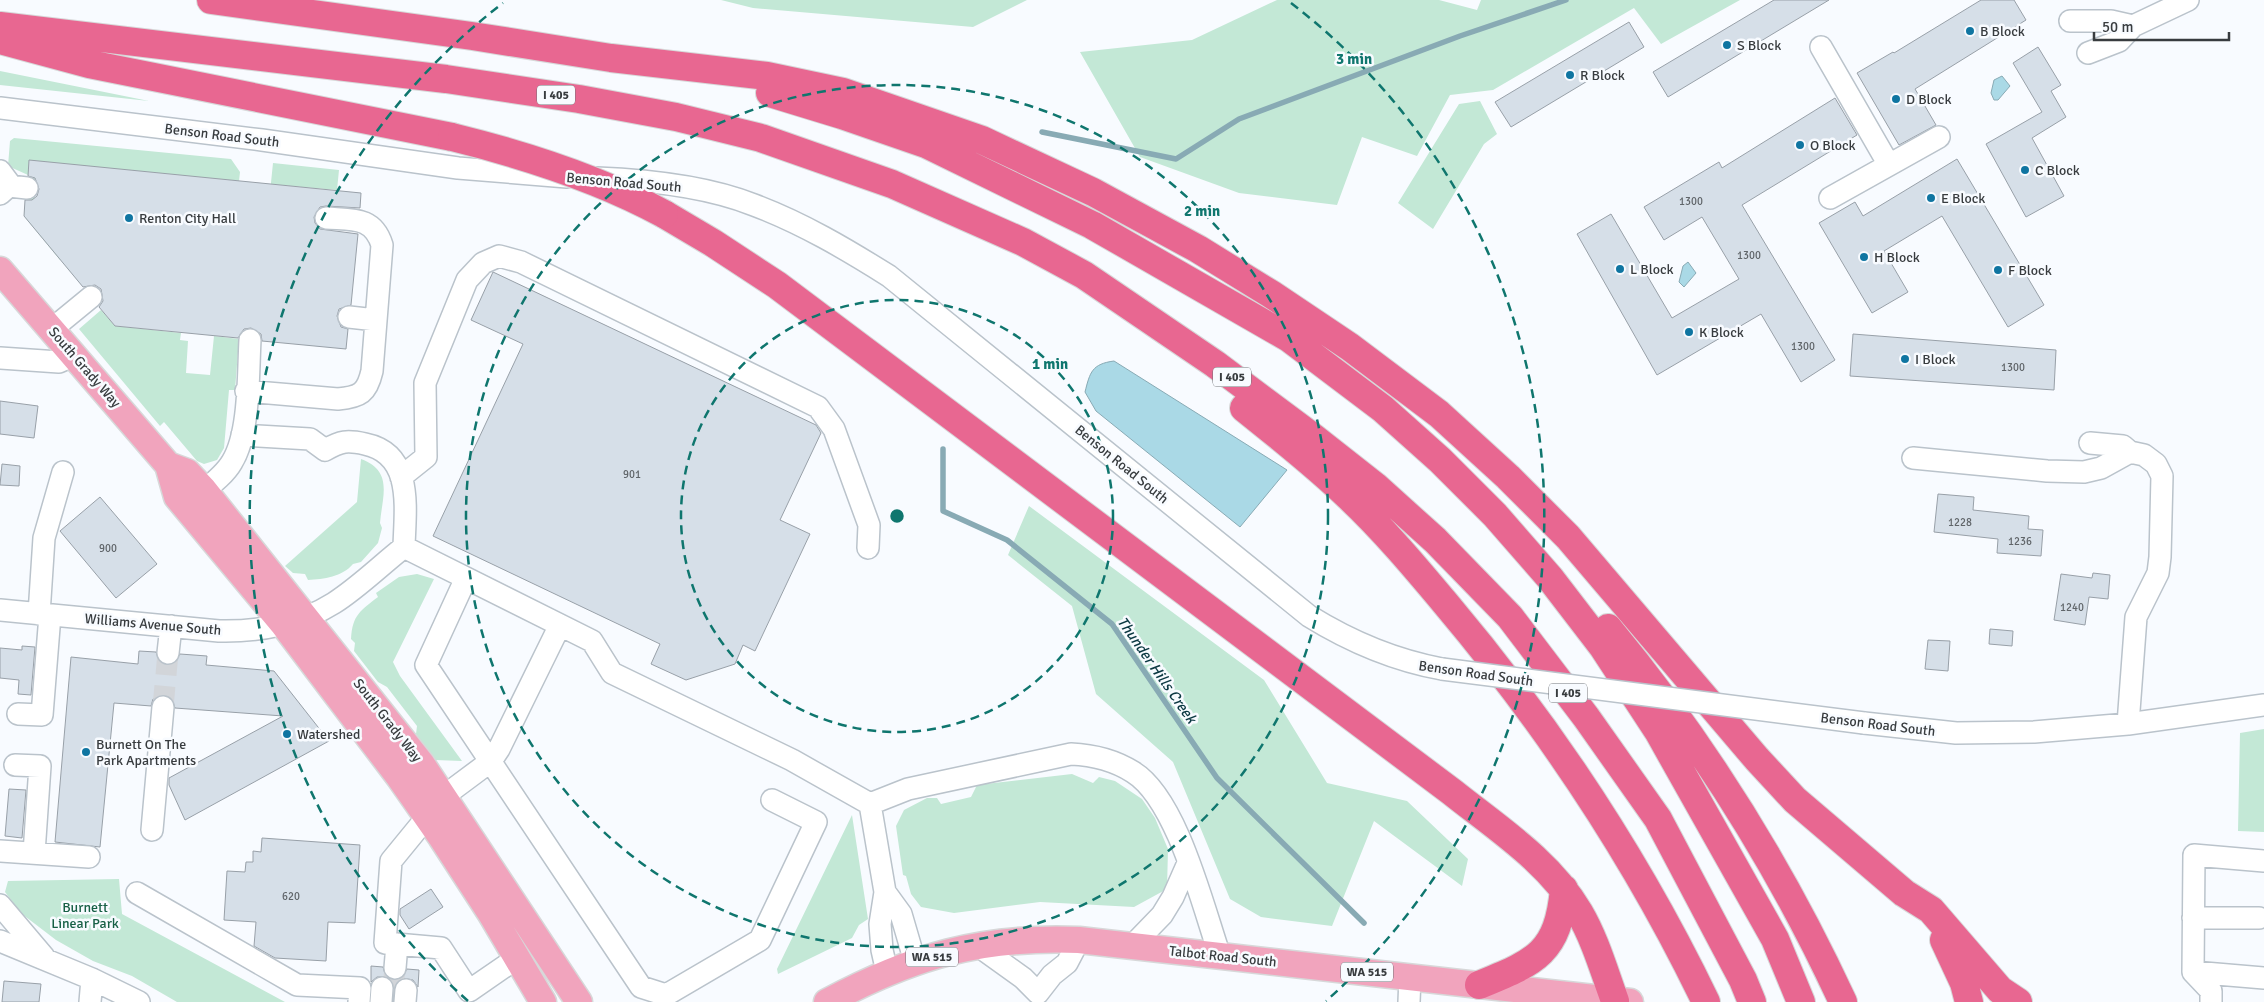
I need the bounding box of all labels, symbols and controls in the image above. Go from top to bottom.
scale bar [2094,10,2229,42]
text: 50 m [2102,18,2133,36]
place label: B Block [1980,23,2025,40]
marker: B Block [1964,25,1976,37]
place label: S Block [1737,37,1781,54]
marker: S Block [1721,39,1733,51]
text: 3 min [1336,50,1372,68]
place label: R Block [1580,67,1625,84]
marker: R Block [1564,69,1576,81]
road number: I 405 [537,86,575,104]
place label: D Block [1906,91,1952,108]
marker: D Block [1890,93,1902,105]
street label: Benson Road South [164,120,280,151]
place label: O Block [1810,137,1856,154]
marker: O Block [1794,139,1806,151]
place label: C Block [2035,162,2080,179]
marker: C Block [2019,164,2031,176]
street label: Benson Road South [566,169,682,196]
place label: E Block [1941,190,1985,207]
marker: E Block [1925,192,1937,204]
house number: 1300 [1679,195,1703,208]
text: 2 min [1184,202,1220,220]
place label: Renton City Hall [139,210,236,227]
marker: Renton City Hall [123,212,135,224]
house number: 1300 [1737,249,1761,262]
place label: H Block [1874,249,1920,266]
marker: H Block [1858,251,1870,263]
place label: L Block [1630,261,1674,278]
place label: F Block [2008,262,2052,279]
marker: L Block [1614,263,1626,275]
marker: F Block [1992,264,2004,276]
street label: South Grady Way [45,324,125,411]
place label: K Block [1699,324,1744,341]
marker: K Block [1683,326,1695,338]
house number: 1300 [1791,340,1815,353]
place label: I Block [1915,351,1956,368]
marker: I Block [1899,353,1911,365]
text: 1 min [1032,355,1068,373]
house number: 1300 [2001,361,2025,374]
road number: I 405 [1213,368,1251,387]
street label: Benson Road South [1071,421,1172,507]
house number: 901 [623,468,641,481]
centre of rings [888,507,906,525]
house number: 1228 [1948,516,1972,529]
house number: 1236 [2008,535,2032,548]
house number: 900 [99,542,117,555]
house number: 1240 [2060,601,2084,614]
street label: Williams Avenue South [84,610,222,639]
water label: Thunder Hills Creek [1114,613,1201,728]
street label: Benson Road South [1418,657,1534,690]
street label: South Grady Way [350,675,426,766]
road number: I 405 [1549,684,1587,702]
street label: Benson Road South [1820,709,1936,740]
place label: Watershed [297,726,360,743]
marker: Watershed [281,728,293,740]
place label: Burnett On The Park Apartments [96,736,196,769]
marker: Burnett On The Park Apartments [80,746,92,758]
house number: 620 [282,890,300,903]
park label: Burnett Linear Park [51,899,119,932]
street label: Talbot Road South [1168,942,1277,971]
road number: WA 515 [906,948,958,966]
road number: WA 515 [1341,962,1393,982]

